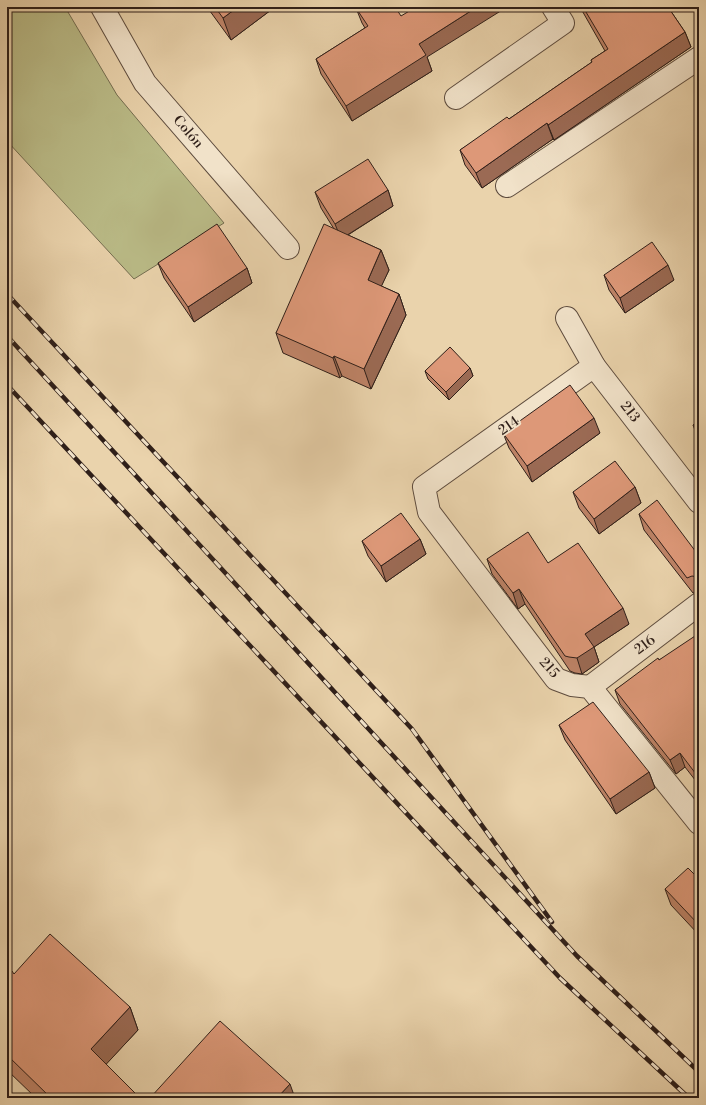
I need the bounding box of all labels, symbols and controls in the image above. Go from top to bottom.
street label: Colón [169,112,208,153]
street label: 213 [616,398,644,426]
street label: 214 [495,412,523,440]
street label: 216 [631,631,660,659]
street label: 215 [535,654,563,682]

